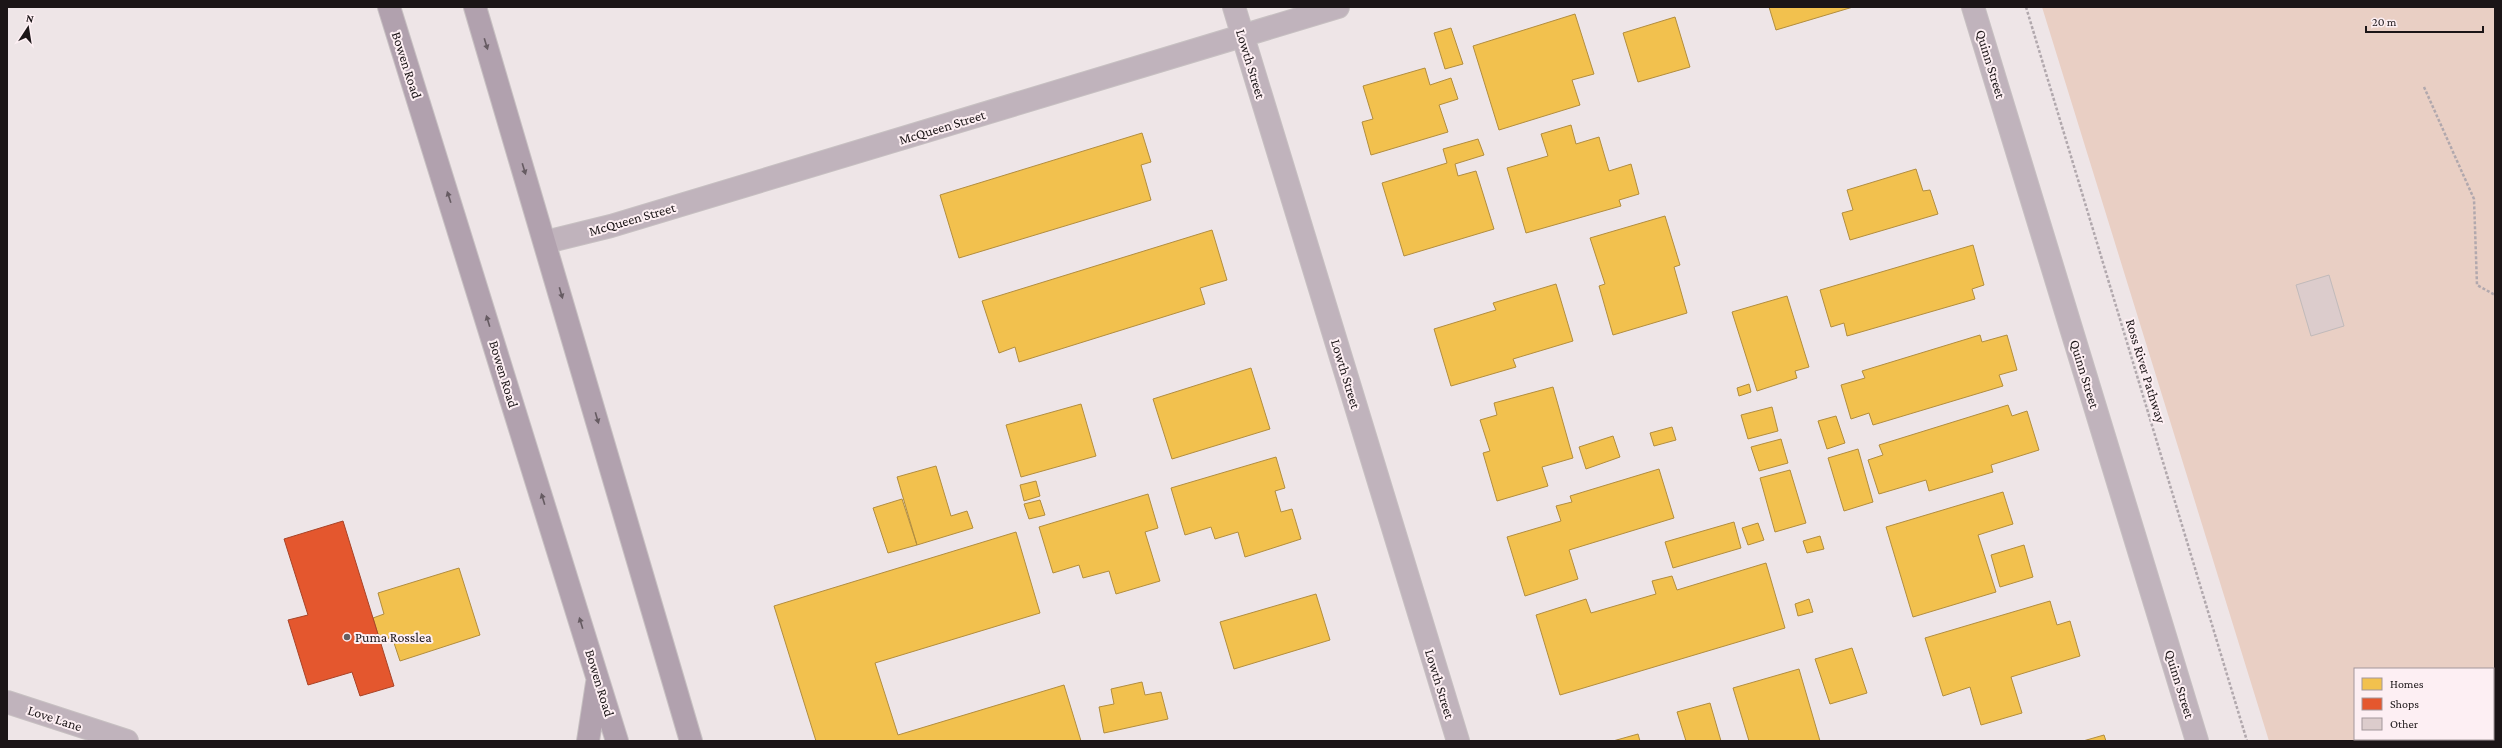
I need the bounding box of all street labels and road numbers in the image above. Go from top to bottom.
street label: Lowth Street [1233,27,1269,101]
street label: Quinn Street [1973,28,2009,101]
street label: Bowen Road [389,30,426,101]
street label: McQueen Street [897,106,987,148]
street label: McQueen Street [587,199,678,239]
street label: Ross River Pathway [2123,317,2170,426]
street label: Lowth Street [1328,337,1364,411]
street label: Bowen Road [486,338,522,410]
street label: Quinn Street [2067,338,2103,411]
street label: Bowen Road [582,647,618,719]
street label: Lowth Street [1422,647,1458,721]
street label: Quinn Street [2162,648,2198,721]
street label: Love Lane [26,702,84,734]

